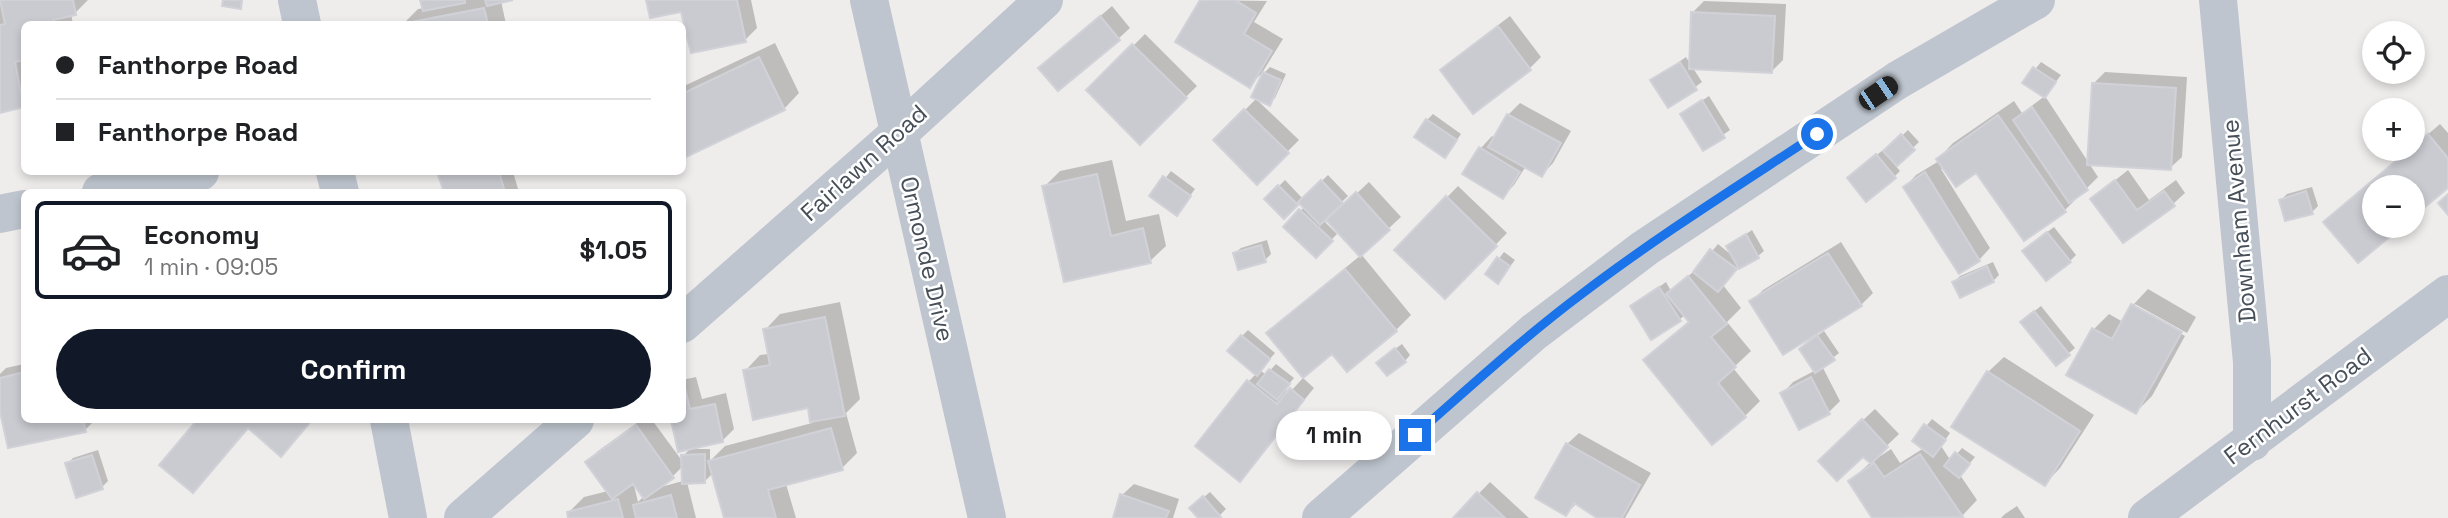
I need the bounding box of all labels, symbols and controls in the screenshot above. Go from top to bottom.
map controls [2362,21,2425,238]
button: locate [2362,21,2425,84]
text: Fanthorpe Road [98,48,298,82]
car [1855,73,1902,113]
street label: Fairlawn Road [794,98,933,228]
button: + [2362,98,2425,161]
text: Fanthorpe Road [98,115,298,149]
route start [1801,118,1833,150]
street label: Downham Avenue [2214,118,2263,324]
street label: Ormonde Drive [893,173,962,345]
button: − [2362,175,2425,238]
text: Economy [144,218,260,252]
icon: car [60,219,123,282]
text: $1.05 [580,233,647,267]
text: 1 min · 09:05 [144,252,278,282]
button: Confirm [56,329,651,409]
street label: Fernhurst Road [2218,340,2378,471]
callout: 1 min [1275,410,1390,460]
route end [1399,419,1431,451]
text: 1 min [1306,420,1362,450]

